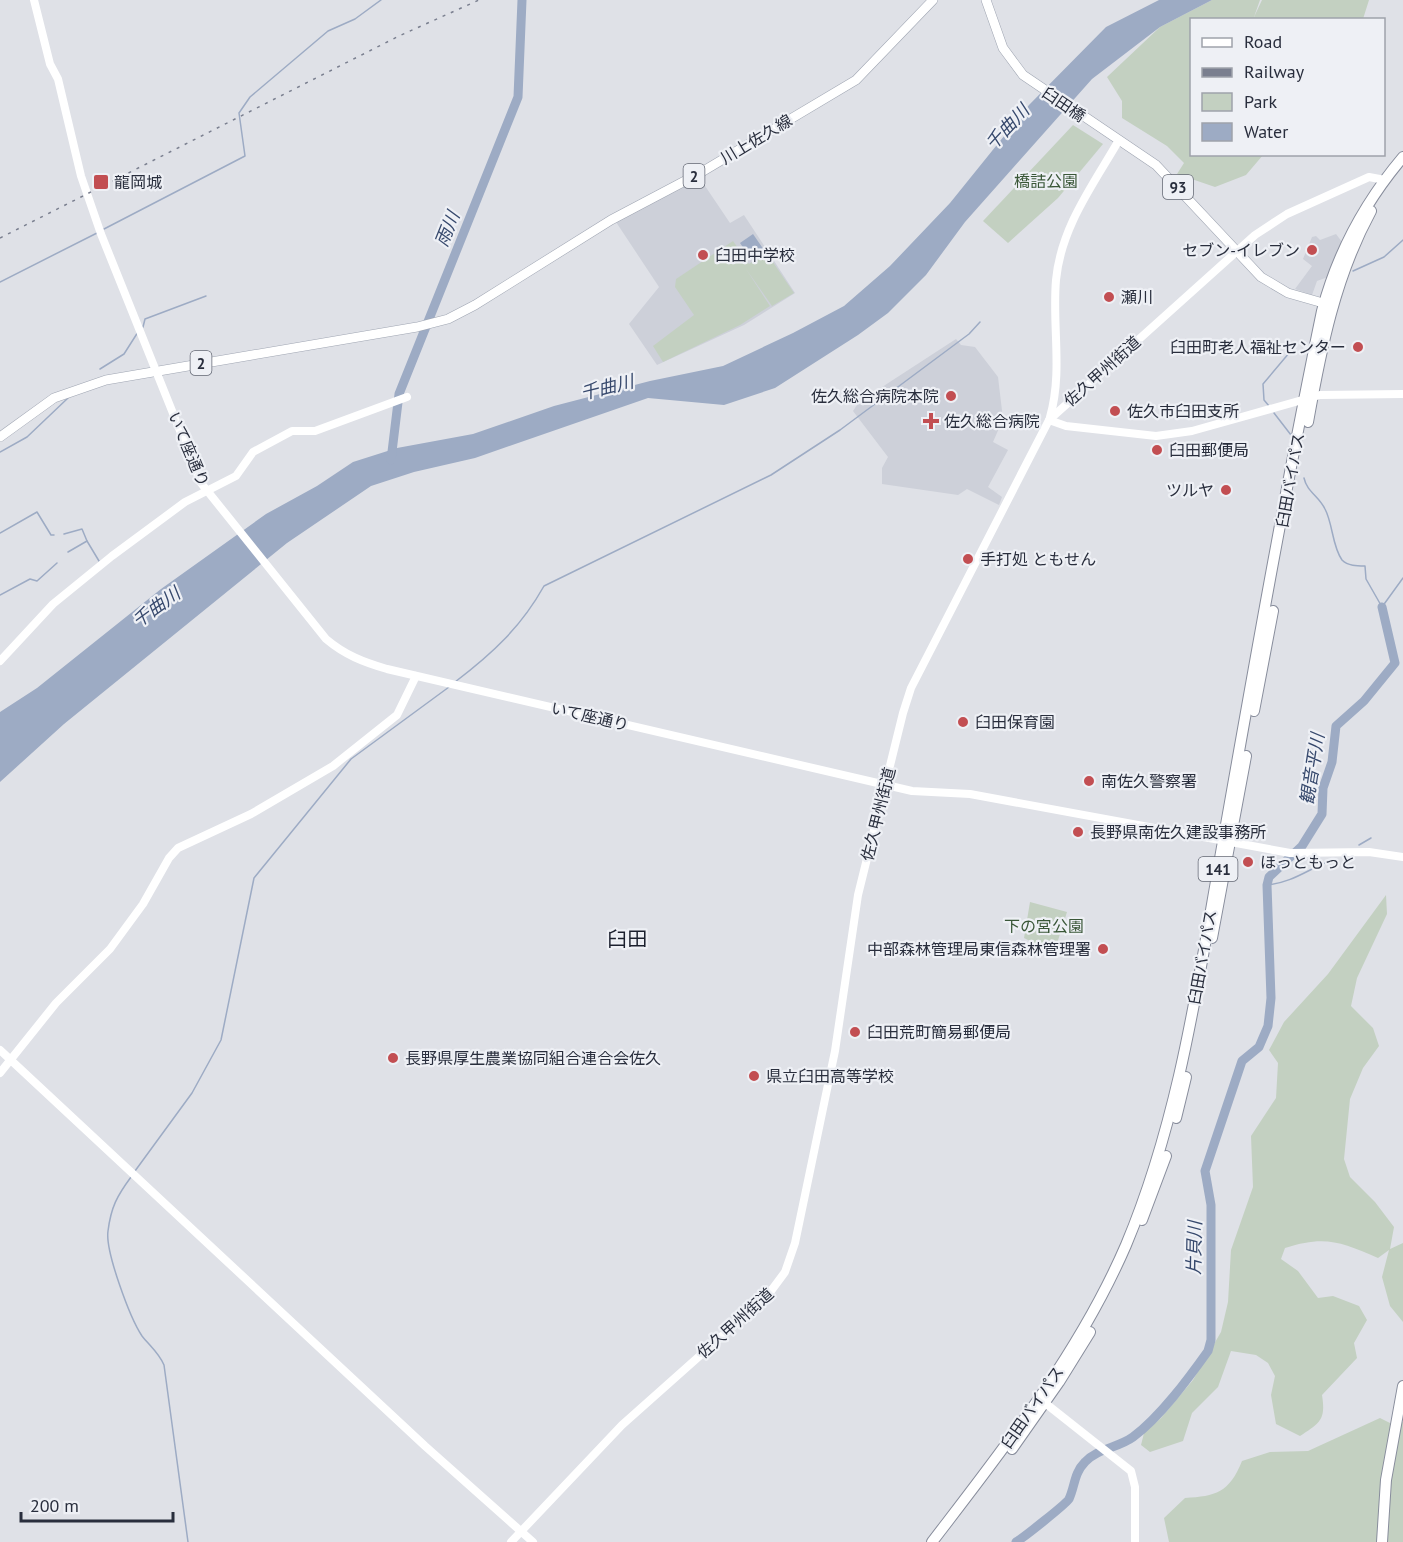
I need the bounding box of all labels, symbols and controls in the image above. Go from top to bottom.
legend [1190,18,1385,156]
text: Road [1244,30,1282,53]
text: Railway [1244,60,1305,83]
street label: 臼田橋 [1039,82,1089,126]
text: Park [1244,90,1277,113]
water label: 千曲川 [980,98,1035,155]
street label: 川上佐久線 [717,110,795,168]
text: Water [1244,120,1288,143]
road number: 2 [684,164,704,188]
park label: 橋詰公園 [1014,171,1078,191]
place label: 龍岡城 [114,172,162,192]
marker: 龍岡城 [92,173,110,191]
road number: 93 [1163,175,1193,199]
water label: 雨川 [430,206,465,250]
place label: セブン-イレブン [1182,240,1300,260]
marker: セブン-イレブン [1305,243,1319,257]
place label: 臼田中学校 [715,245,795,265]
marker: 臼田中学校 [696,248,710,262]
place label: 瀬川 [1121,287,1153,307]
marker: 瀬川 [1102,290,1116,304]
street label: 佐久甲州街道 [1060,331,1144,411]
place label: 臼田町老人福祉センター [1170,337,1346,357]
marker: 臼田町老人福祉センター [1351,340,1365,354]
road number: 2 [190,351,212,375]
water label: 千曲川 [578,369,638,405]
place label: 佐久総合病院本院 [811,386,939,406]
marker: 佐久総合病院本院 [944,389,958,403]
place label: 佐久市臼田支所 [1127,401,1239,421]
marker: 佐久市臼田支所 [1108,404,1122,418]
street label: いて座通り [164,408,214,490]
place label: 佐久総合病院 [944,411,1040,431]
marker: 佐久総合病院 [922,412,940,430]
street label: 臼田バイパス [1272,431,1308,529]
place label: 臼田郵便局 [1169,440,1249,460]
marker: 臼田郵便局 [1150,443,1164,457]
place label: ツルヤ [1166,480,1214,500]
marker: ツルヤ [1219,483,1233,497]
place label: 手打処 ともせん [980,549,1096,569]
marker: 手打処 ともせん [961,552,975,566]
water label: 千曲川 [127,581,186,632]
street label: いて座通り [549,697,631,735]
place label: 臼田保育園 [975,712,1055,732]
marker: 臼田保育園 [956,715,970,729]
water label: 観音平川 [1295,730,1329,806]
street label: 佐久甲州街道 [857,765,899,863]
place label: 南佐久警察署 [1101,771,1197,791]
marker: 南佐久警察署 [1082,774,1096,788]
place label: 長野県南佐久建設事務所 [1090,822,1266,842]
marker: 長野県南佐久建設事務所 [1071,825,1085,839]
place label: ほっともっと [1260,852,1356,872]
marker: ほっともっと [1241,855,1255,869]
road number: 141 [1198,857,1238,881]
street label: 臼田バイパス [1184,908,1220,1006]
park label: 下の宮公園 [1004,916,1084,936]
district label: 臼田 [607,926,647,952]
place label: 中部森林管理局東信森林管理署 [867,939,1091,959]
marker: 中部森林管理局東信森林管理署 [1096,942,1110,956]
place label: 臼田荒町簡易郵便局 [867,1022,1011,1042]
marker: 臼田荒町簡易郵便局 [848,1025,862,1039]
place label: 長野県厚生農業協同組合連合会佐久 [405,1048,661,1068]
marker: 長野県厚生農業協同組合連合会佐久 [386,1051,400,1065]
place label: 県立臼田高等学校 [766,1066,894,1086]
marker: 県立臼田高等学校 [747,1069,761,1083]
water label: 片貝川 [1182,1219,1206,1275]
street label: 佐久甲州街道 [693,1283,777,1363]
street label: 臼田バイパス [996,1362,1068,1452]
scale bar [21,1485,172,1523]
text: 200 m [30,1494,79,1517]

